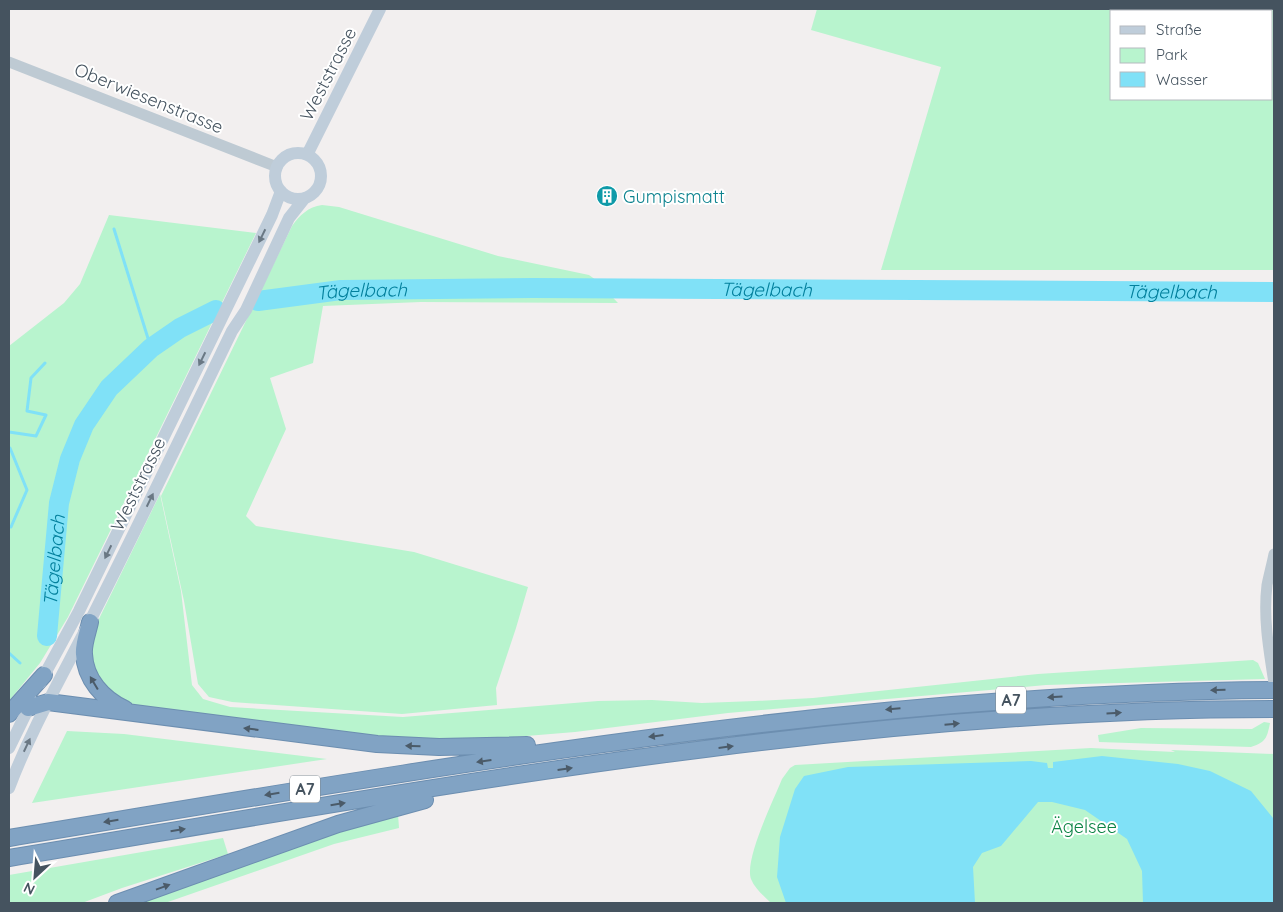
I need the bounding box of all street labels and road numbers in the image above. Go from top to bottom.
street label: Weststrasse [295,24,361,124]
street label: Oberwiesenstrasse [71,58,227,138]
street label: Weststrasse [105,433,171,535]
road number: A7 [996,686,1026,714]
road number: A7 [290,776,320,802]

